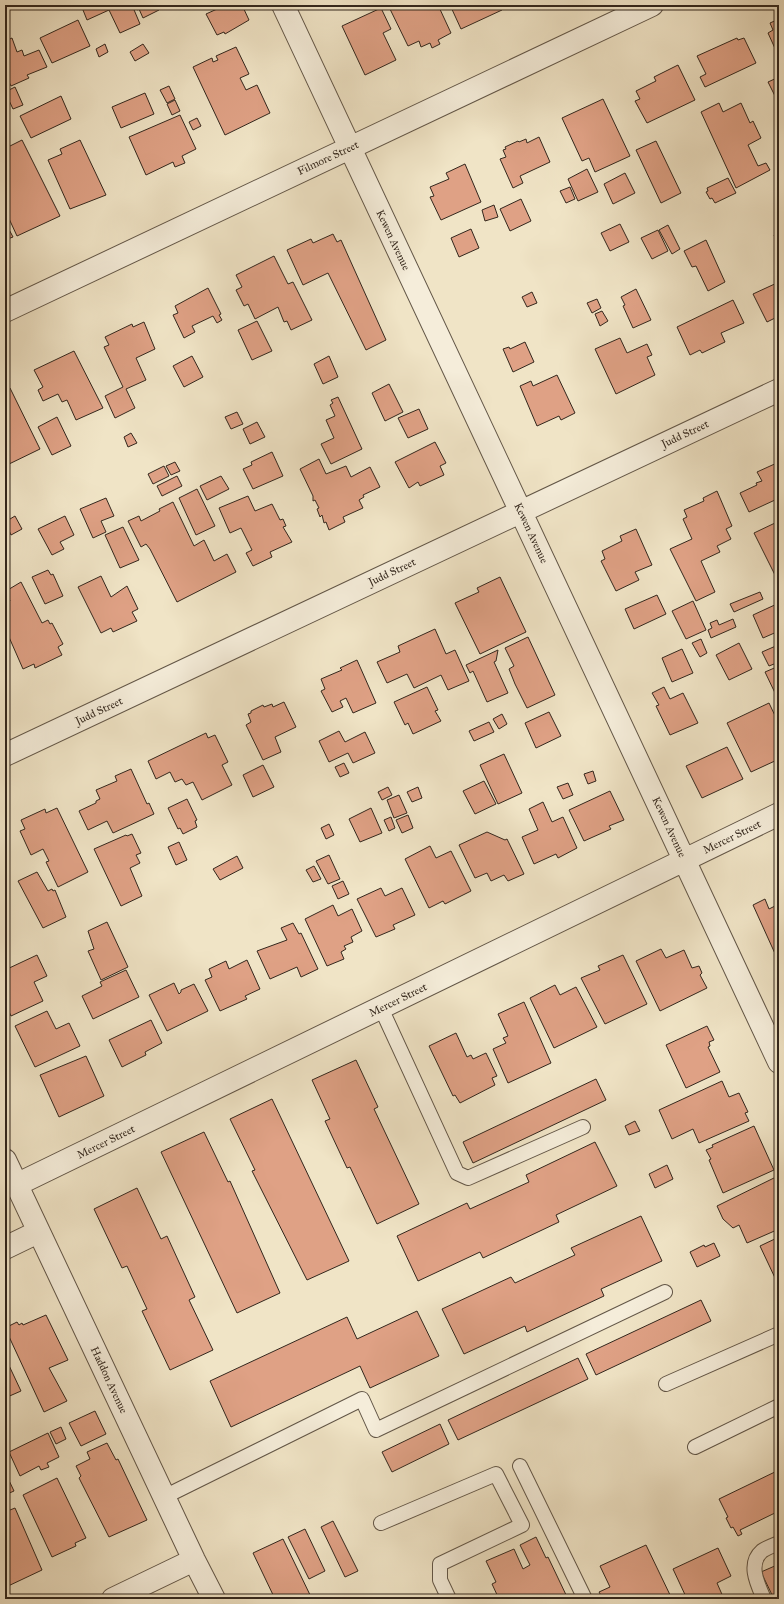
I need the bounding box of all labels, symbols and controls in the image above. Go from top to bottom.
street label: Filmore Street [295,138,361,178]
street label: Kewen Avenue [373,208,413,273]
street label: Judd Street [658,417,711,452]
street label: Kewen Avenue [511,501,551,566]
street label: Judd Street [365,555,418,590]
street label: Judd Street [72,694,125,729]
street label: Kewen Avenue [649,795,689,860]
street label: Mercer Street [701,817,763,857]
street label: Mercer Street [367,980,429,1020]
street label: Mercer Street [75,1122,137,1162]
street label: Haddon Avenue [88,1345,130,1416]

